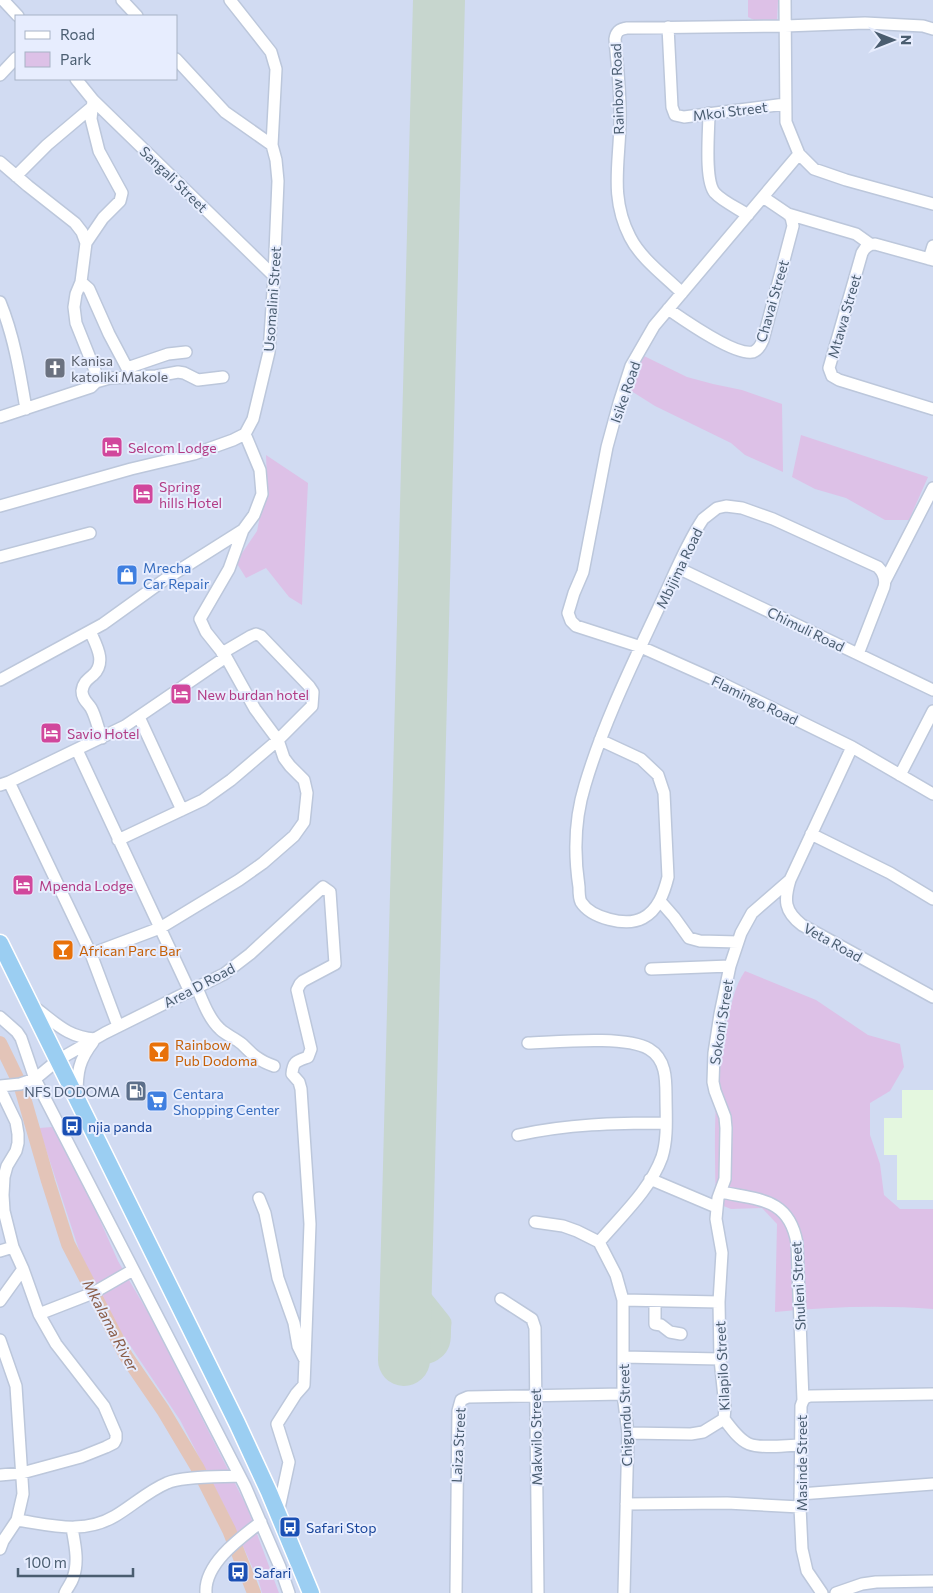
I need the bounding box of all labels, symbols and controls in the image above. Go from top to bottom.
legend [15,15,178,80]
north arrow [868,15,918,65]
text: Road [60,25,95,43]
text: N [898,35,915,45]
street label: Rainbow Road [607,43,627,135]
text: Park [60,50,91,68]
street label: Mkoi Street [692,98,768,124]
street label: Sangali Street [137,142,212,216]
street label: Usomalini Street [260,246,284,352]
street label: Chavai Street [752,258,792,344]
street label: Mtawa Street [824,272,864,360]
place label: Kanisa katoliki Makole [71,352,168,385]
church icon: Kanisa katoliki Makole [43,356,67,380]
street label: Isike Road [607,359,643,425]
hotel icon: Selcom Lodge [100,435,124,459]
place label: Selcom Lodge [128,439,217,456]
place label: Spring hills Hotel [159,478,222,511]
hotel icon: Spring hills Hotel [131,482,155,506]
street label: Mbijima Road [652,525,706,611]
place label: Mrecha Car Repair [143,559,210,592]
shop icon: Mrecha Car Repair [115,563,139,587]
street label: Chimuli Road [765,603,847,655]
street label: Flamingo Road [709,672,801,728]
hotel icon: New burdan hotel [169,682,193,706]
place label: New burdan hotel [197,686,309,703]
hotel icon: Savio Hotel [39,721,63,745]
place label: Savio Hotel [67,725,140,742]
hotel icon: Mpenda Lodge [11,873,35,897]
place label: Mpenda Lodge [39,877,133,894]
street label: Veta Road [801,919,865,965]
bar icon: African Parc Bar [51,938,75,962]
place label: African Parc Bar [79,942,181,959]
street label: Area D Road [161,959,237,1011]
street label: Sokoni Street [706,978,736,1066]
place label: Rainbow Pub Dodoma [175,1036,257,1069]
bar icon: Rainbow Pub Dodoma [147,1040,171,1064]
fuel station icon: NFS DODOMA [124,1079,148,1103]
place label: NFS DODOMA [24,1083,120,1100]
place label: Centara Shopping Center [173,1085,280,1118]
supermarket icon: Centara Shopping Center [145,1089,169,1113]
bus stop icon: njia panda [60,1114,84,1138]
place label: njia panda [88,1118,152,1135]
street label: Shuleni Street [787,1241,809,1331]
water label: Mkalama River [79,1276,143,1375]
street label: Kilapilo Street [711,1320,733,1411]
street label: Chigundu Street [615,1363,635,1467]
street label: Makwilo Street [527,1388,545,1486]
street label: Laiza Street [448,1407,468,1483]
street label: Masinde Street [793,1415,810,1511]
bus stop icon: Safari Stop [278,1515,302,1539]
place label: Safari Stop [306,1519,376,1536]
scale bar [18,1546,132,1578]
text: 100 m [25,1553,67,1571]
bus stop icon: Safari [226,1560,250,1584]
place label: Safari [254,1564,291,1581]

